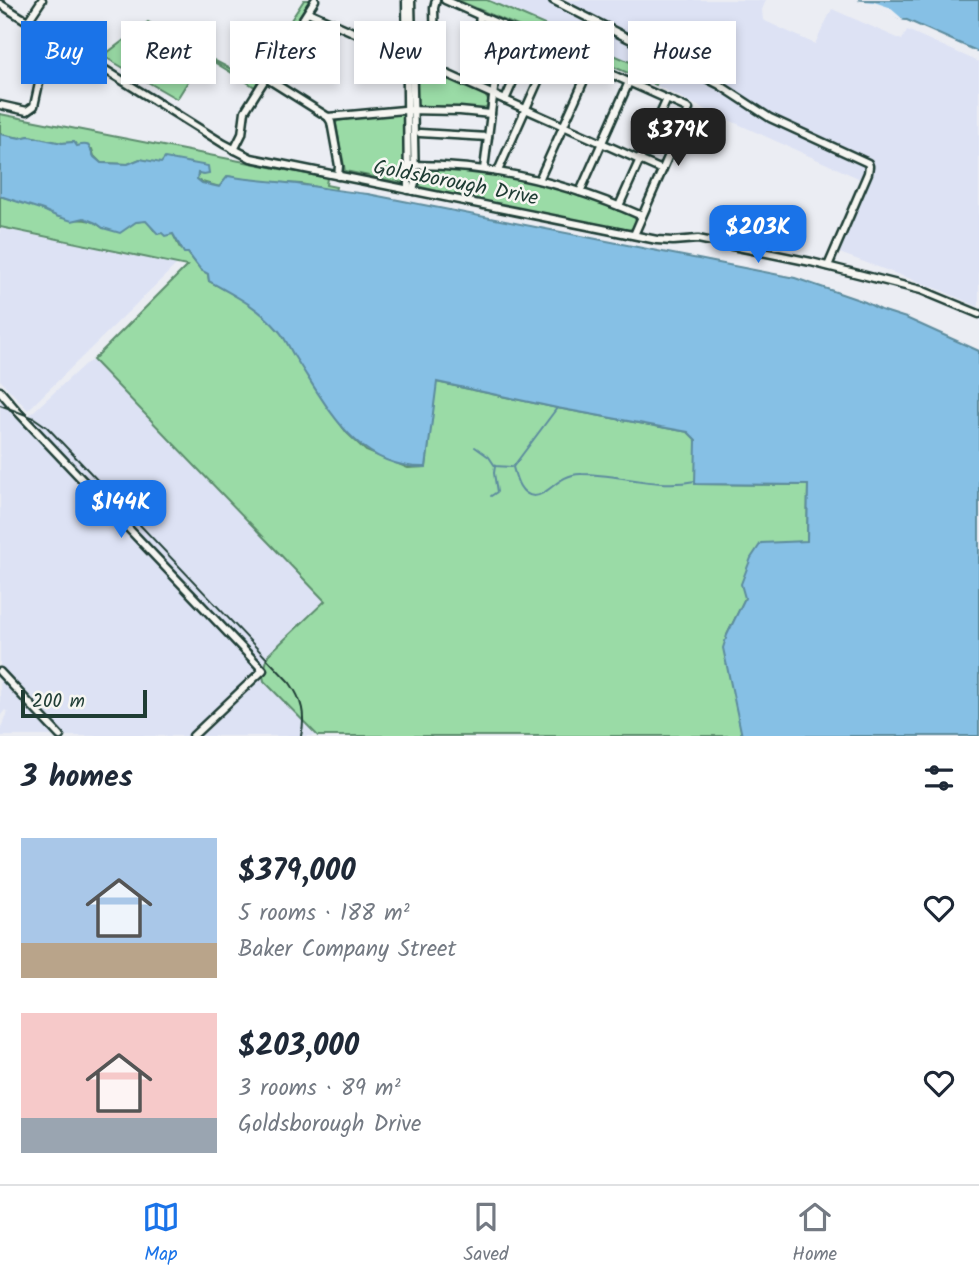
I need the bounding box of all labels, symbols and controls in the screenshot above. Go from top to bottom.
chip: Buy [21,21,107,84]
chip: Rent [121,21,216,84]
chip: Filters [230,21,340,84]
chip: New [354,21,446,84]
chip: Apartment [460,21,614,84]
chip: House [628,21,736,84]
pin: $379K [629,108,727,168]
text: $379K [647,113,709,149]
street label: Goldsborough Drive [370,151,542,216]
pin: $203K [709,205,807,265]
text: $203K [725,210,791,246]
pin: $144K [72,480,170,540]
text: $144K [91,485,151,521]
scale bar [21,687,147,719]
text: 200 m [32,687,85,717]
text: 3 homes [21,754,133,802]
icon: filters [920,759,958,797]
text: $379,000 [238,848,356,896]
icon: home [77,866,161,950]
icon: heart [920,889,958,927]
text: 5 rooms · 188 m² [238,896,410,932]
text: Baker Company Street [238,932,456,968]
text: $203,000 [238,1023,359,1071]
icon: home [77,1041,161,1125]
icon: heart [920,1064,958,1102]
text: 3 rooms · 89 m² [238,1071,401,1107]
text: Goldsborough Drive [238,1107,421,1143]
tab: Map [142,1198,180,1270]
tab: Saved [463,1198,509,1270]
tab: Home [792,1198,837,1270]

